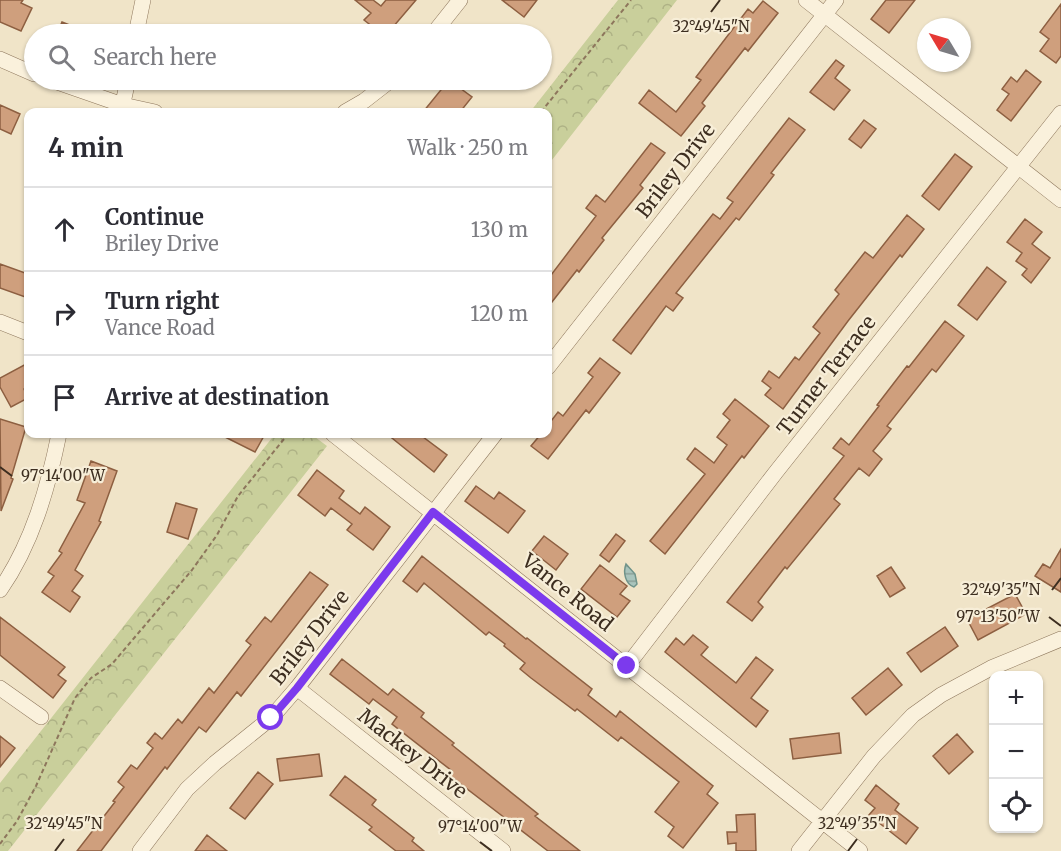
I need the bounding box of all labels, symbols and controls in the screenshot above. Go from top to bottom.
text: 32°49'45"N [672,17,750,36]
north arrow [917,18,971,72]
search box [24,24,552,90]
icon: search [45,41,78,74]
text: Search here [93,43,216,71]
street label: Briley Drive [630,117,720,223]
text: 4 min [48,131,123,164]
text: Walk · 250 m [407,135,528,160]
text: Continue [105,203,204,231]
icon: ahead [48,213,81,246]
text: 130 m [471,217,528,242]
text: Briley Drive [105,231,219,256]
text: Turn right [105,287,219,315]
icon: right [48,297,81,330]
text: 120 m [470,301,528,326]
street label: Turner Terrace [771,310,881,440]
text: Vance Road [105,315,215,340]
icon: arrive [48,381,81,414]
text: Arrive at destination [105,383,329,411]
text: 97°14'00"W [21,466,106,485]
street label: Vance Road [517,547,619,636]
text: 32°49'35"N [962,580,1041,599]
street label: Briley Drive [264,584,354,690]
text: 97°13'50"W [956,607,1041,626]
route end [613,652,639,678]
map controls [989,671,1043,833]
button: + [989,671,1043,725]
street label: Mackey Drive [354,703,472,803]
route start [257,704,283,730]
button: − [989,725,1043,779]
button: locate [989,779,1043,833]
text: 32°49'45"N [25,814,103,833]
text: 32°49'35"N [818,814,897,833]
text: 97°14'00"W [438,817,523,836]

